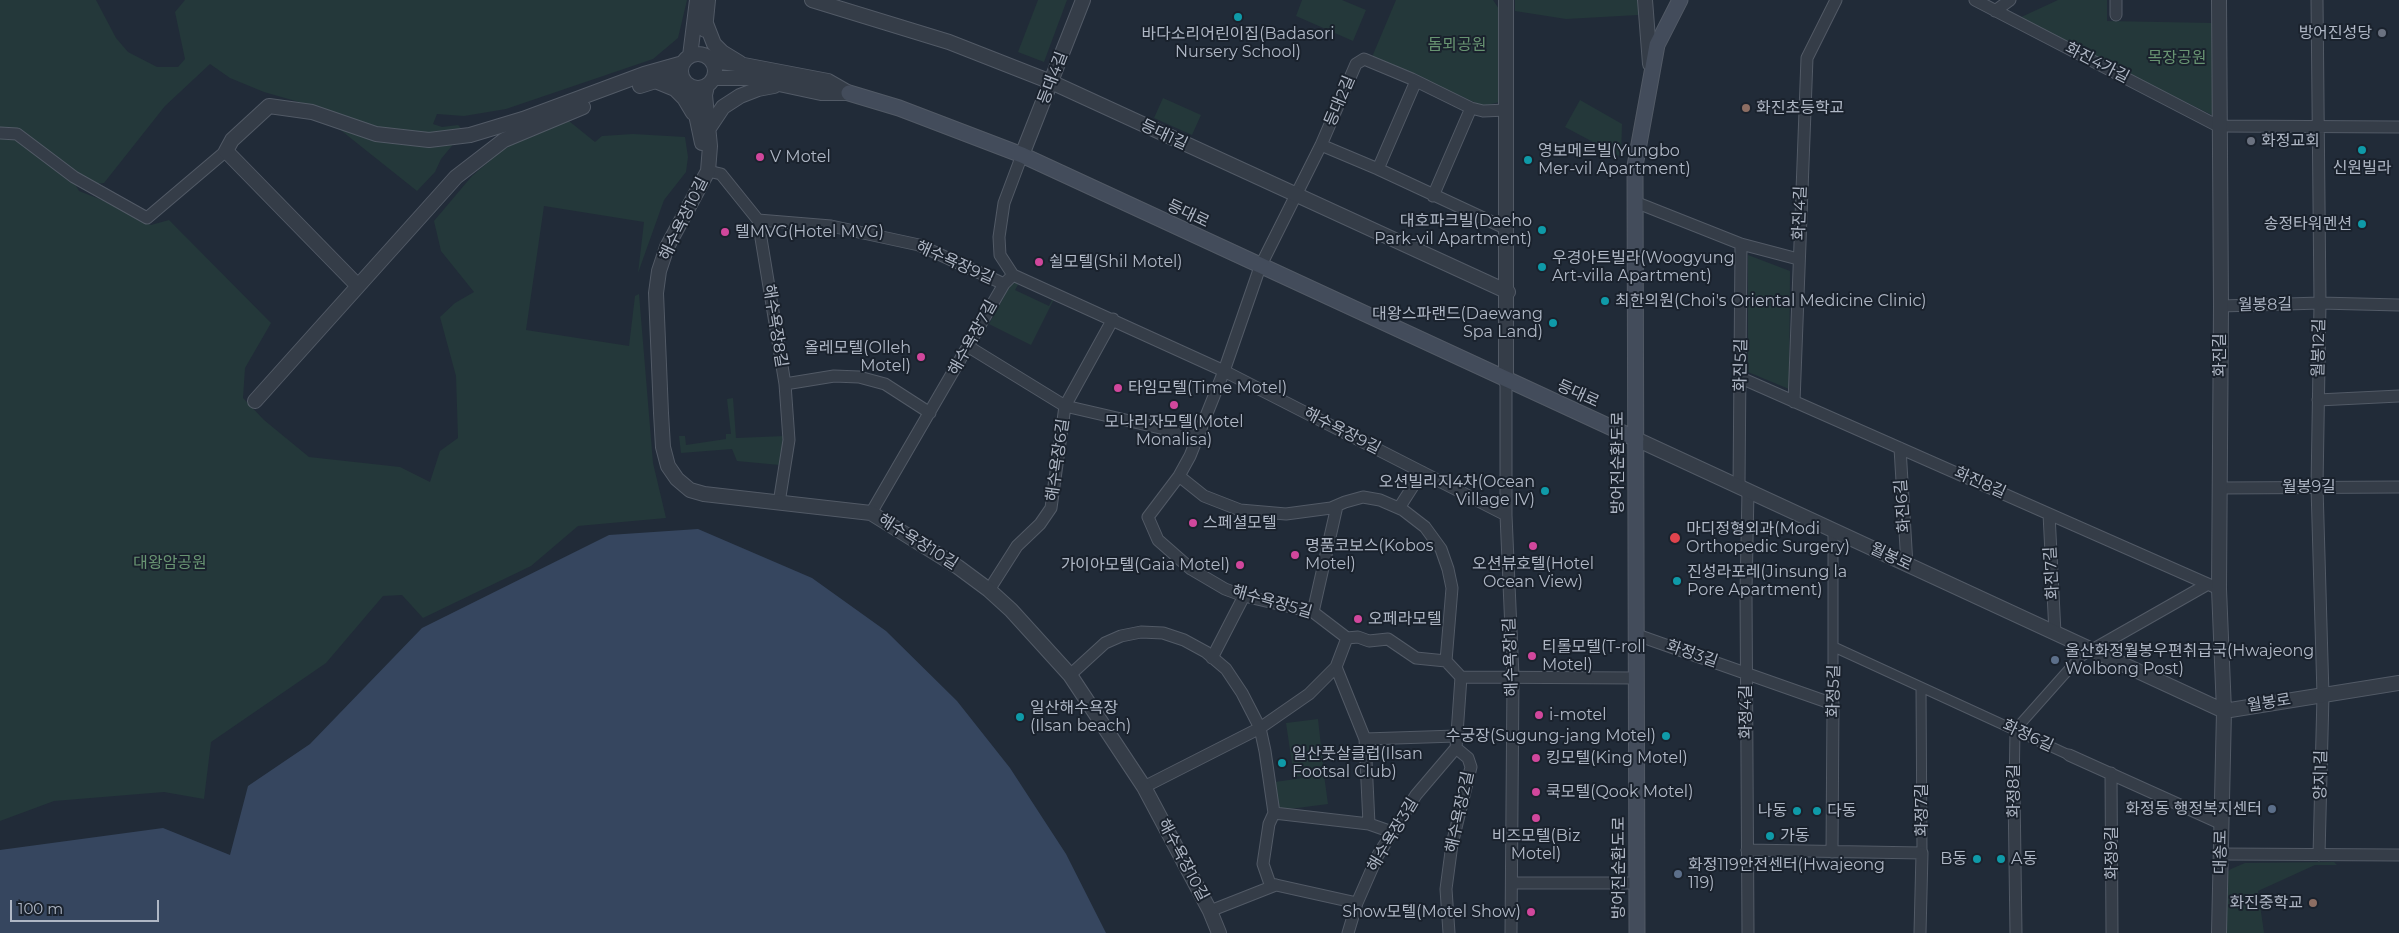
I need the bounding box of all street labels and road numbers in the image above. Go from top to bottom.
street label: 화진4가길 [2062,39,2132,87]
street label: 등대4길 [1034,49,1072,107]
street label: 등대2길 [1321,73,1359,129]
street label: 등대1길 [1137,116,1191,154]
street label: 해수욕장10길 [656,174,712,264]
street label: 화진4길 [1789,185,1811,241]
street label: 등대로 [1164,196,1212,232]
street label: 해수욕장9길 [913,237,997,289]
street label: 해수욕장8길 [759,283,791,369]
street label: 월봉8길 [2238,295,2292,315]
street label: 해수욕장7길 [944,297,1002,379]
street label: 월봉12길 [2309,318,2329,378]
street label: 화진길 [2210,333,2230,377]
street label: 화진5길 [1731,338,1751,392]
street label: 등대로 [1554,376,1602,412]
street label: 해수욕장9길 [1301,404,1383,458]
street label: 방어진순환도로 [1608,411,1628,515]
street label: 해수욕장6길 [1043,417,1073,503]
street label: 화진8길 [1951,463,2009,503]
street label: 월봉9길 [2282,477,2336,497]
street label: 화진6길 [1892,478,1914,534]
street label: 해수욕장10길 [875,510,961,574]
street label: 월봉로 [1867,539,1915,575]
street label: 화진7길 [2041,546,2063,600]
street label: 해수욕장5길 [1230,581,1314,623]
street label: 해수욕장1길 [1500,617,1522,697]
street label: 화정3길 [1664,636,1720,672]
street label: 화정5길 [1824,664,1844,718]
street label: 화정4길 [1736,685,1756,739]
street label: 월봉로 [2246,690,2292,716]
street label: 화정6길 [2000,716,2056,756]
street label: 양지1길 [2311,750,2331,800]
street label: 화정8길 [2004,764,2024,818]
street label: 해수욕장2길 [1442,770,1478,854]
street label: 화정7길 [1912,783,1932,837]
street label: 해수욕장3길 [1363,795,1423,875]
street label: 해수욕장10길 [1153,816,1213,904]
street label: 방어진순환도로 [1609,816,1629,920]
street label: 화정9길 [2102,826,2122,880]
street label: 대송로 [2211,830,2231,874]

